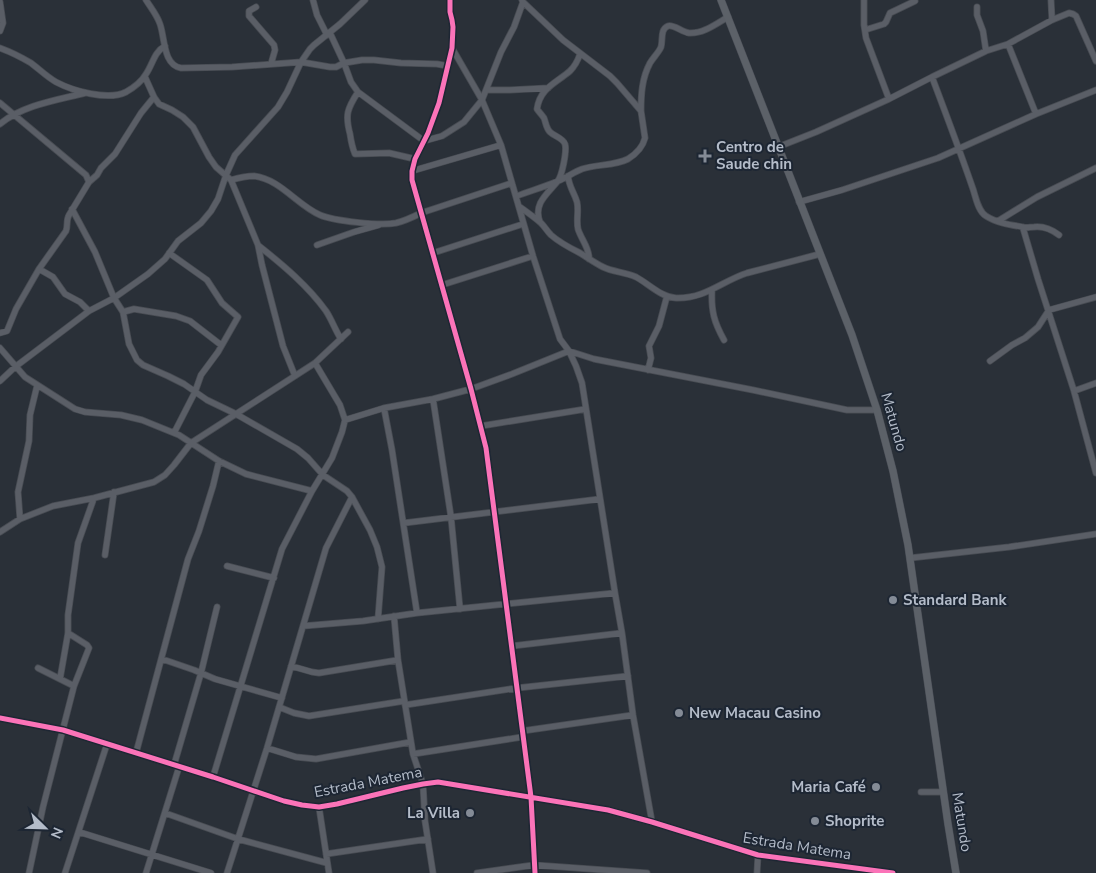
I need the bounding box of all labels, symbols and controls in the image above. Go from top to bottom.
place label: Centro de Saude chin [716,137,792,174]
marker: Centro de Saude chin [698,149,712,163]
street label: Matundo [876,390,912,454]
place label: Standard Bank [903,590,1007,610]
marker: Standard Bank [887,594,899,606]
place label: New Macau Casino [689,703,821,723]
marker: New Macau Casino [673,707,685,719]
street label: Estrada Matema [312,762,424,802]
place label: Maria Café [791,777,866,797]
marker: Maria Café [870,781,882,793]
street label: Matundo [947,791,977,853]
north arrow [20,803,70,853]
place label: La Villa [407,803,460,823]
marker: La Villa [464,807,476,819]
place label: Shoprite [825,811,884,831]
marker: Shoprite [809,815,821,827]
text: N [46,824,67,841]
street label: Estrada Matema [741,828,853,864]

